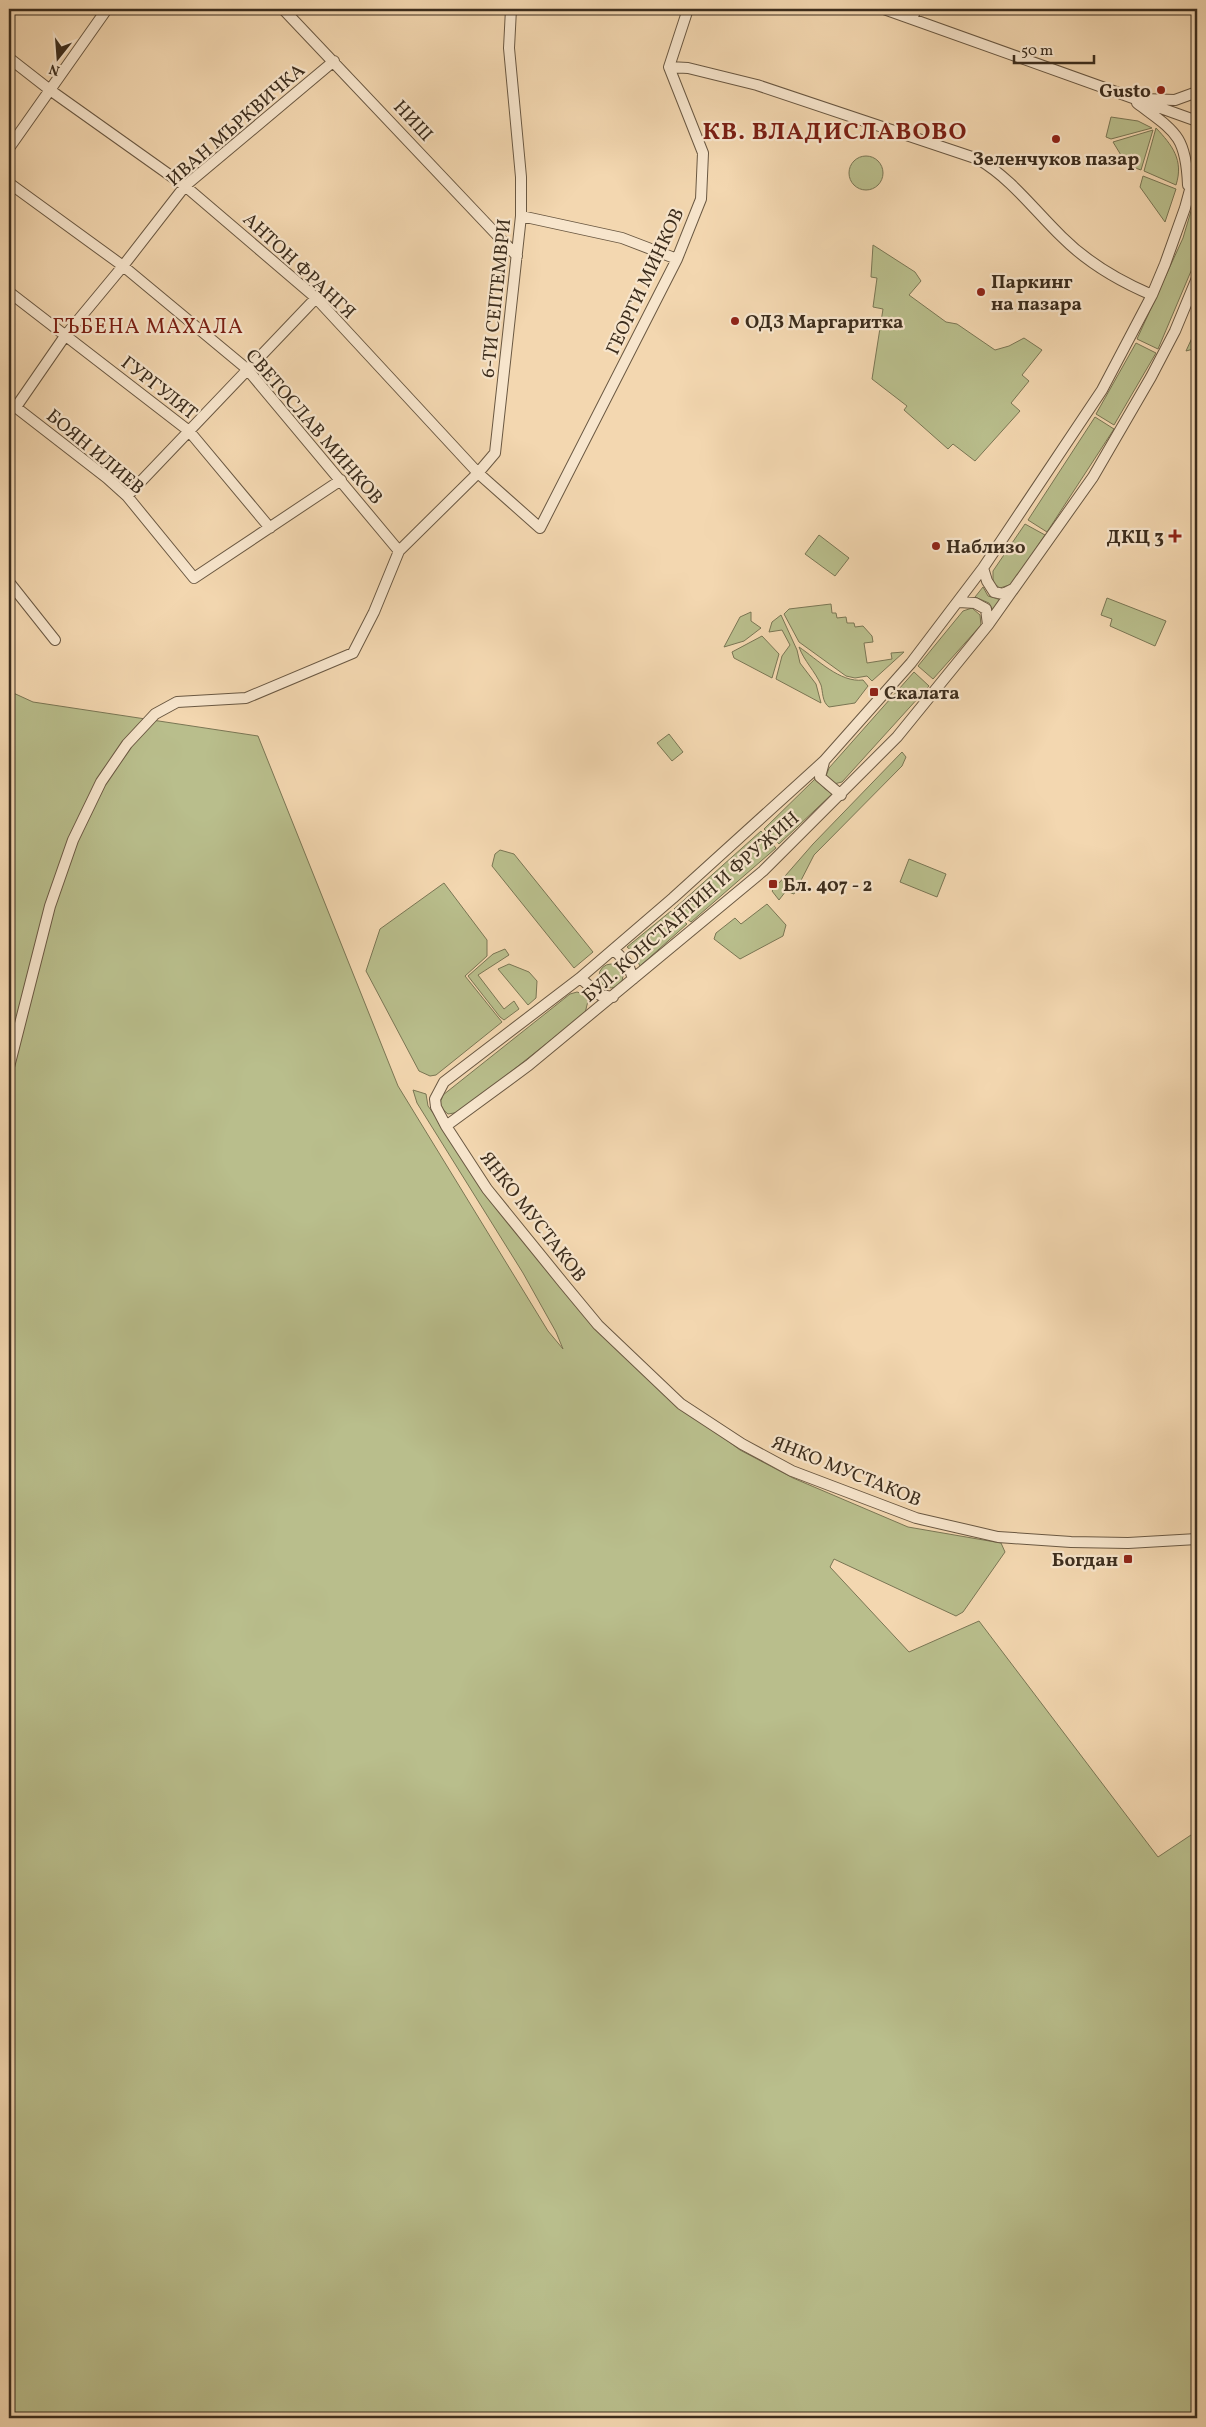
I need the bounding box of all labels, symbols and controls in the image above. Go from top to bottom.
north arrow [32,32,82,82]
scale bar [1014,32,1094,64]
text: 50 m [1021,41,1053,62]
text: N [47,58,62,80]
street label: ИВАН МЪРКВИЧКА [161,58,311,193]
place label: Gusto [1099,79,1151,105]
marker: Gusto [1155,84,1167,96]
street label: НИШ [387,95,438,148]
district label: КВ. ВЛАДИСЛАВОВО [703,116,967,150]
marker: Зеленчуков пазар [1050,133,1062,145]
place label: Зеленчуков пазар [973,147,1139,173]
street label: ГЕОРГИ МИНКОВ [600,204,691,359]
street label: АНТОН ФРАНГЯ [236,207,361,326]
street label: 6-ТИ СЕПТЕМВРИ [476,217,518,379]
place label: Паркинг на пазара [991,270,1082,318]
marker: Паркинг на пазара [975,286,987,298]
place label: ОДЗ Маргаритка [745,310,904,336]
district label: ГЪБЕНА МАХАЛА [52,313,244,342]
marker: ОДЗ Маргаритка [729,315,741,327]
street label: СВЕТОСЛАВ МИНКОВ [239,344,388,511]
street label: ГУРГУЛЯТ [115,350,202,427]
street label: БОЯН ИЛИЕВ [40,404,149,501]
place label: ДКЦ 3 [1107,525,1164,551]
marker: ДКЦ 3 [1168,529,1182,543]
place label: Наблизо [946,535,1026,561]
marker: Наблизо [930,540,942,552]
place label: Скалата [884,681,960,707]
marker: Скалата [868,686,880,698]
street label: БУЛ. КОНСТАНТИН И ФРУЖИН [577,806,805,1009]
place label: Бл. 407 - 2 [783,873,873,899]
marker: Бл. 407 - 2 [767,878,779,890]
street label: ЯНКО МУСТАКОВ [473,1146,592,1288]
street label: ЯНКО МУСТАКОВ [767,1430,925,1514]
place label: Богдан [1052,1548,1118,1574]
marker: Богдан [1122,1553,1134,1565]

